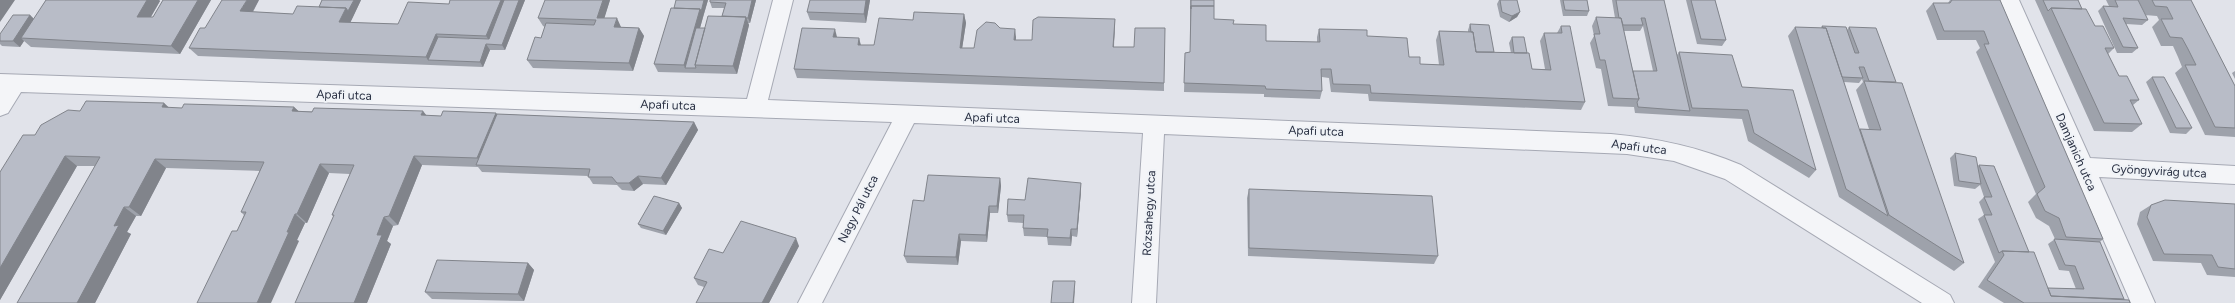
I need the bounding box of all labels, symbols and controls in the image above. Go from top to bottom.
street label: Apafi utca [316,87,372,103]
street label: Apafi utca [640,97,696,113]
street label: Apafi utca [964,110,1020,126]
street label: Damjanich utca [2053,111,2099,193]
street label: Apafi utca [1288,123,1344,139]
street label: Apafi utca [1611,137,1667,157]
street label: Gyöngyvirág utca [2111,162,2207,180]
street label: Rózsahegy utca [1140,170,1158,256]
street label: Nagy Pál utca [835,173,881,245]

